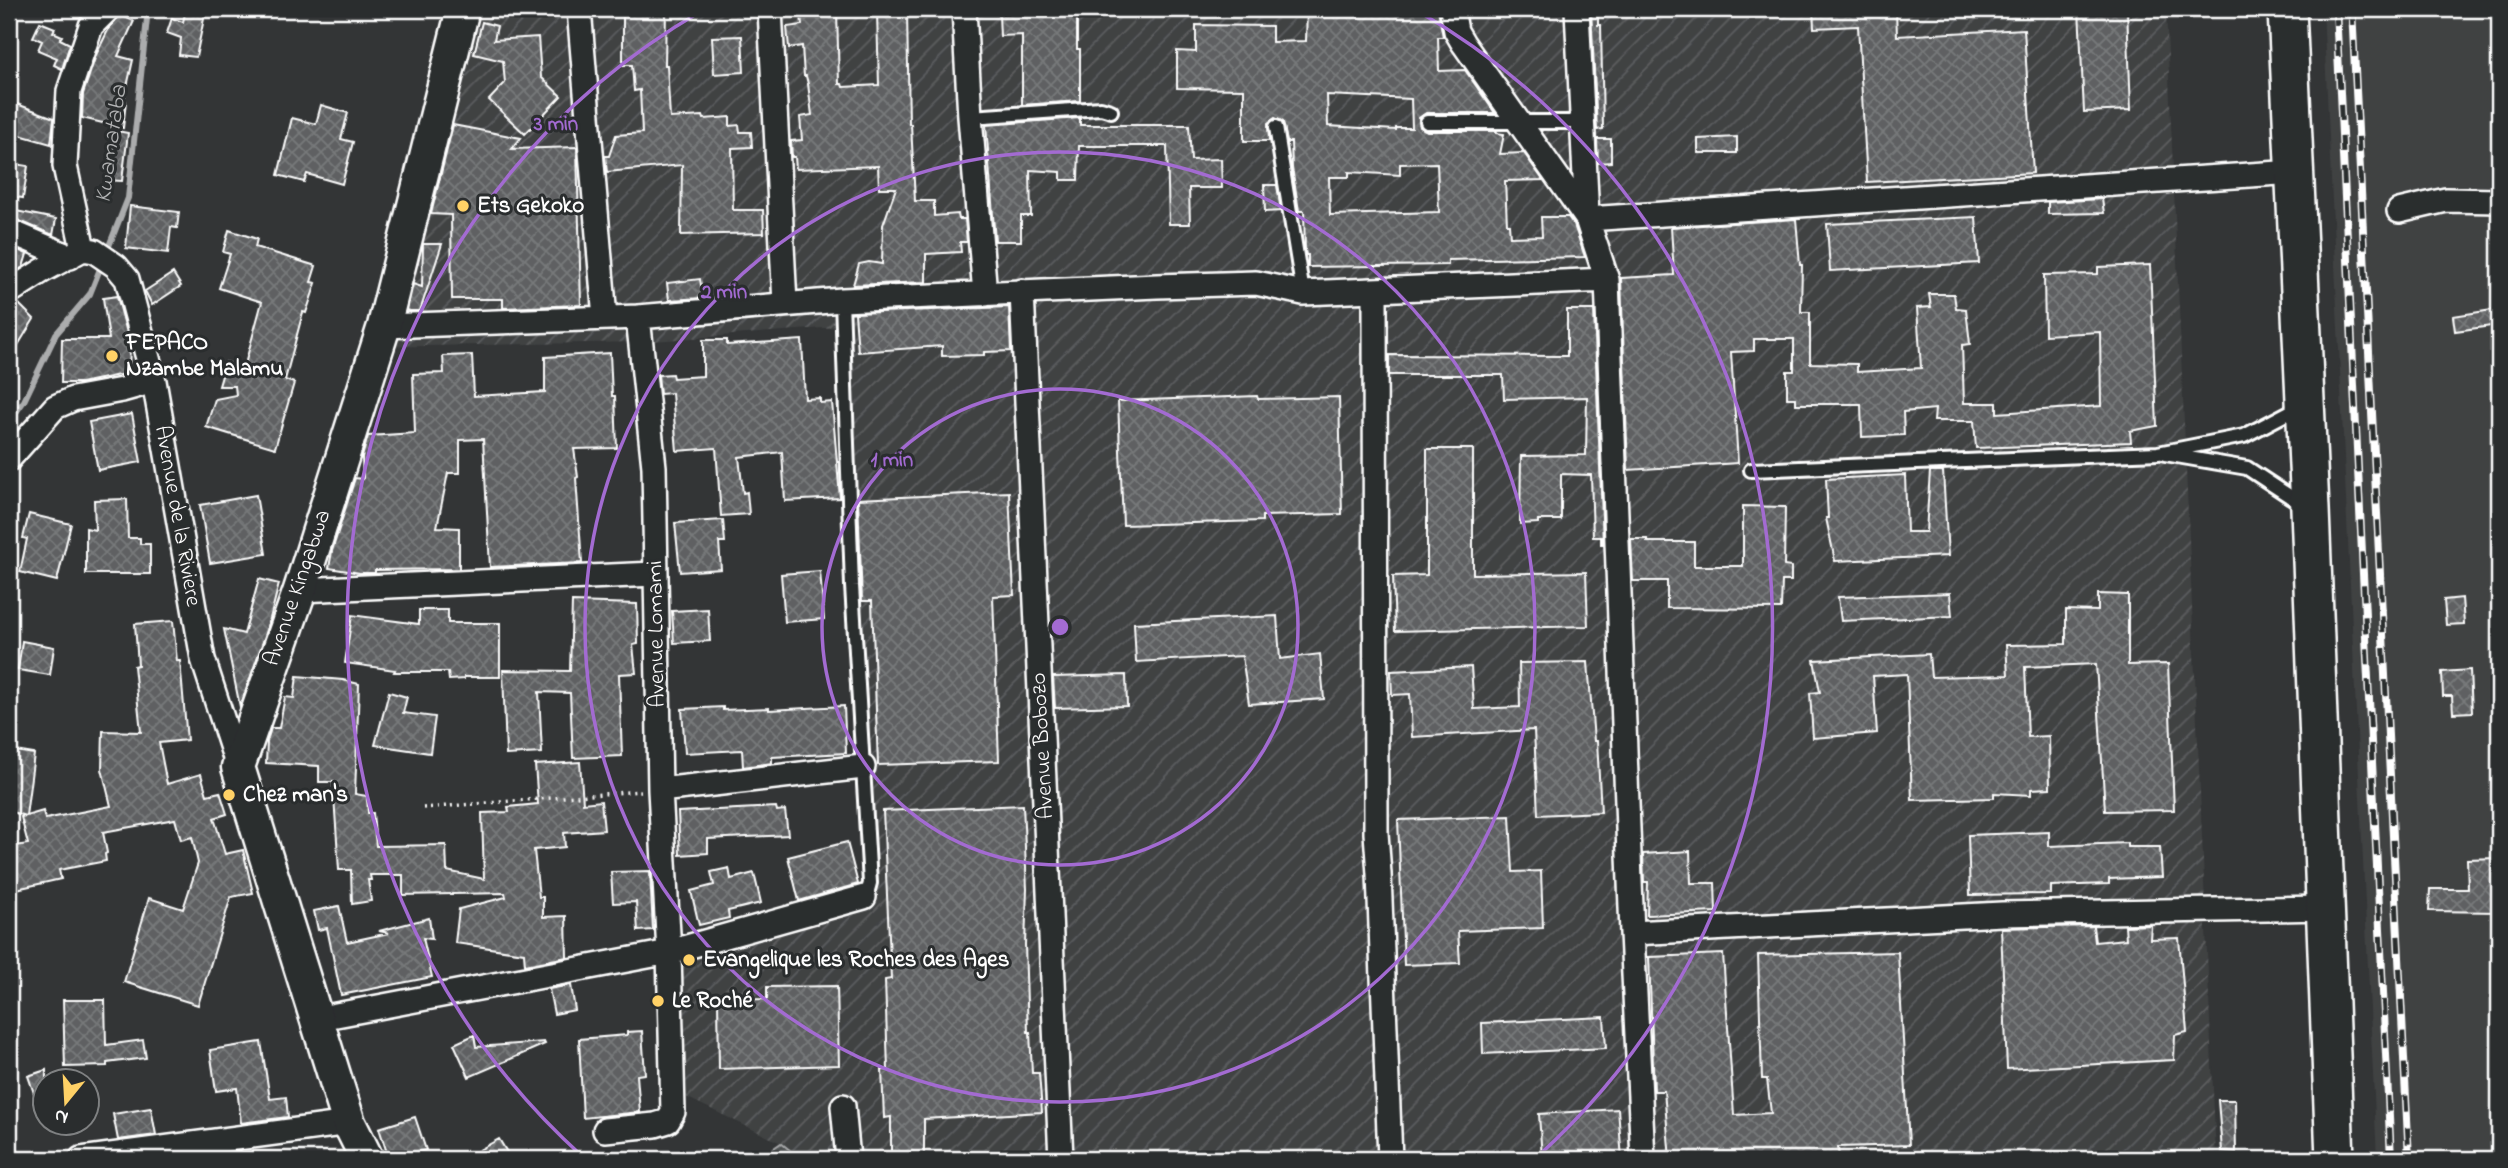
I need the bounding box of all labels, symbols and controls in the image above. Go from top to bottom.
water label: Kwamataba [86,82,138,205]
text: 3 min [533,110,578,140]
place label: Ets Gekoko [477,190,584,223]
marker: Ets Gekoko [455,198,471,214]
text: 2 min [700,278,747,308]
place label: FEPACO Nzambe Malamu [125,327,283,386]
marker: FEPACO Nzambe Malamu [104,348,120,364]
street label: Avenue de la Riviere [145,423,209,610]
text: 1 min [871,446,913,476]
street label: Avenue Kingabwa [256,505,341,671]
street label: Avenue Lomami [639,560,675,708]
centre of rings [1048,615,1072,639]
street label: Avenue Bobozo [1023,672,1063,820]
place label: Chez man's [243,779,348,812]
marker: Chez man's [221,787,237,803]
place label: Evangelique les Roches des Ages [703,944,1010,979]
marker: Evangelique les Roches des Ages [681,952,697,968]
place label: Le Roché [672,985,753,1018]
marker: Le Roché [650,993,666,1009]
north arrow [32,1066,102,1136]
text: N [51,1101,72,1131]

